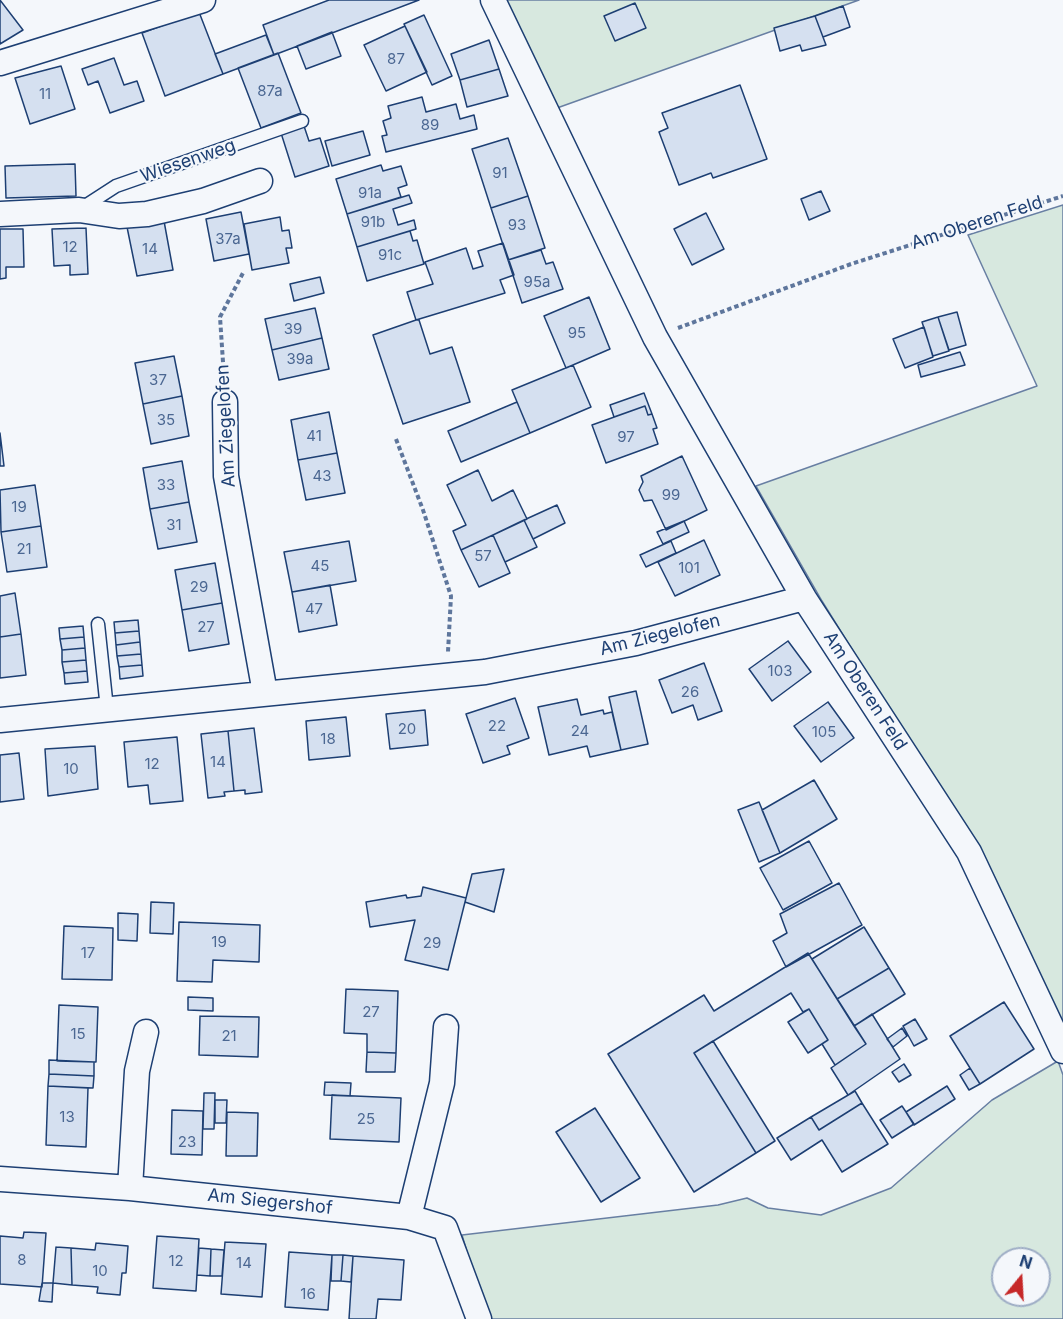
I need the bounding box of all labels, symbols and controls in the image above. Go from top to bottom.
house number: 87 [387,50,405,68]
house number: 87a [257,82,283,100]
house number: 11 [39,85,51,103]
house number: 89 [421,116,439,134]
street label: Wiesenweg [138,135,238,187]
house number: 91 [492,164,508,182]
house number: 91a [358,184,382,202]
street label: Am Oberen Feld [909,192,1045,254]
house number: 91b [361,213,385,231]
house number: 93 [508,216,526,234]
house number: 37a [215,230,241,248]
house number: 12 [62,238,78,256]
house number: 14 [142,240,158,258]
house number: 91c [378,246,402,264]
house number: 95a [524,273,550,291]
house number: 39 [284,320,302,338]
house number: 95 [568,324,586,342]
house number: 39a [287,350,313,368]
street label: Am Ziegelofen [212,364,240,488]
house number: 37 [149,371,167,389]
house number: 35 [157,411,175,429]
house number: 41 [306,427,322,445]
house number: 97 [617,428,635,446]
house number: 43 [313,467,331,485]
house number: 33 [157,476,175,494]
house number: 99 [662,486,680,504]
house number: 19 [11,498,27,516]
house number: 31 [166,516,182,534]
house number: 21 [16,540,32,558]
house number: 57 [474,547,492,565]
house number: 45 [311,557,329,575]
house number: 101 [678,559,700,577]
house number: 29 [190,578,208,596]
house number: 47 [305,600,323,618]
street label: Am Ziegelofen [598,610,722,660]
house number: 27 [197,618,215,636]
street label: Am Oberen Feld [819,628,911,754]
house number: 103 [768,662,792,680]
house number: 26 [681,683,699,701]
house number: 22 [488,717,506,735]
house number: 20 [398,720,416,738]
house number: 24 [571,722,589,740]
house number: 105 [812,723,836,741]
house number: 18 [320,730,336,748]
house number: 14 [210,753,226,771]
house number: 12 [144,755,160,773]
house number: 10 [63,760,79,778]
house number: 19 [211,933,227,951]
house number: 29 [423,934,441,952]
house number: 17 [81,944,95,962]
house number: 27 [362,1003,380,1021]
house number: 15 [70,1025,86,1043]
house number: 21 [221,1027,237,1045]
house number: 13 [59,1108,75,1126]
house number: 25 [357,1110,375,1128]
house number: 23 [178,1133,196,1151]
street label: Am Siegershof [206,1185,334,1219]
north arrow [991,1247,1051,1307]
text: N [1017,1250,1035,1273]
house number: 8 [17,1251,27,1269]
house number: 12 [168,1252,184,1270]
house number: 14 [236,1254,252,1272]
house number: 10 [92,1262,108,1280]
house number: 16 [300,1285,316,1303]

